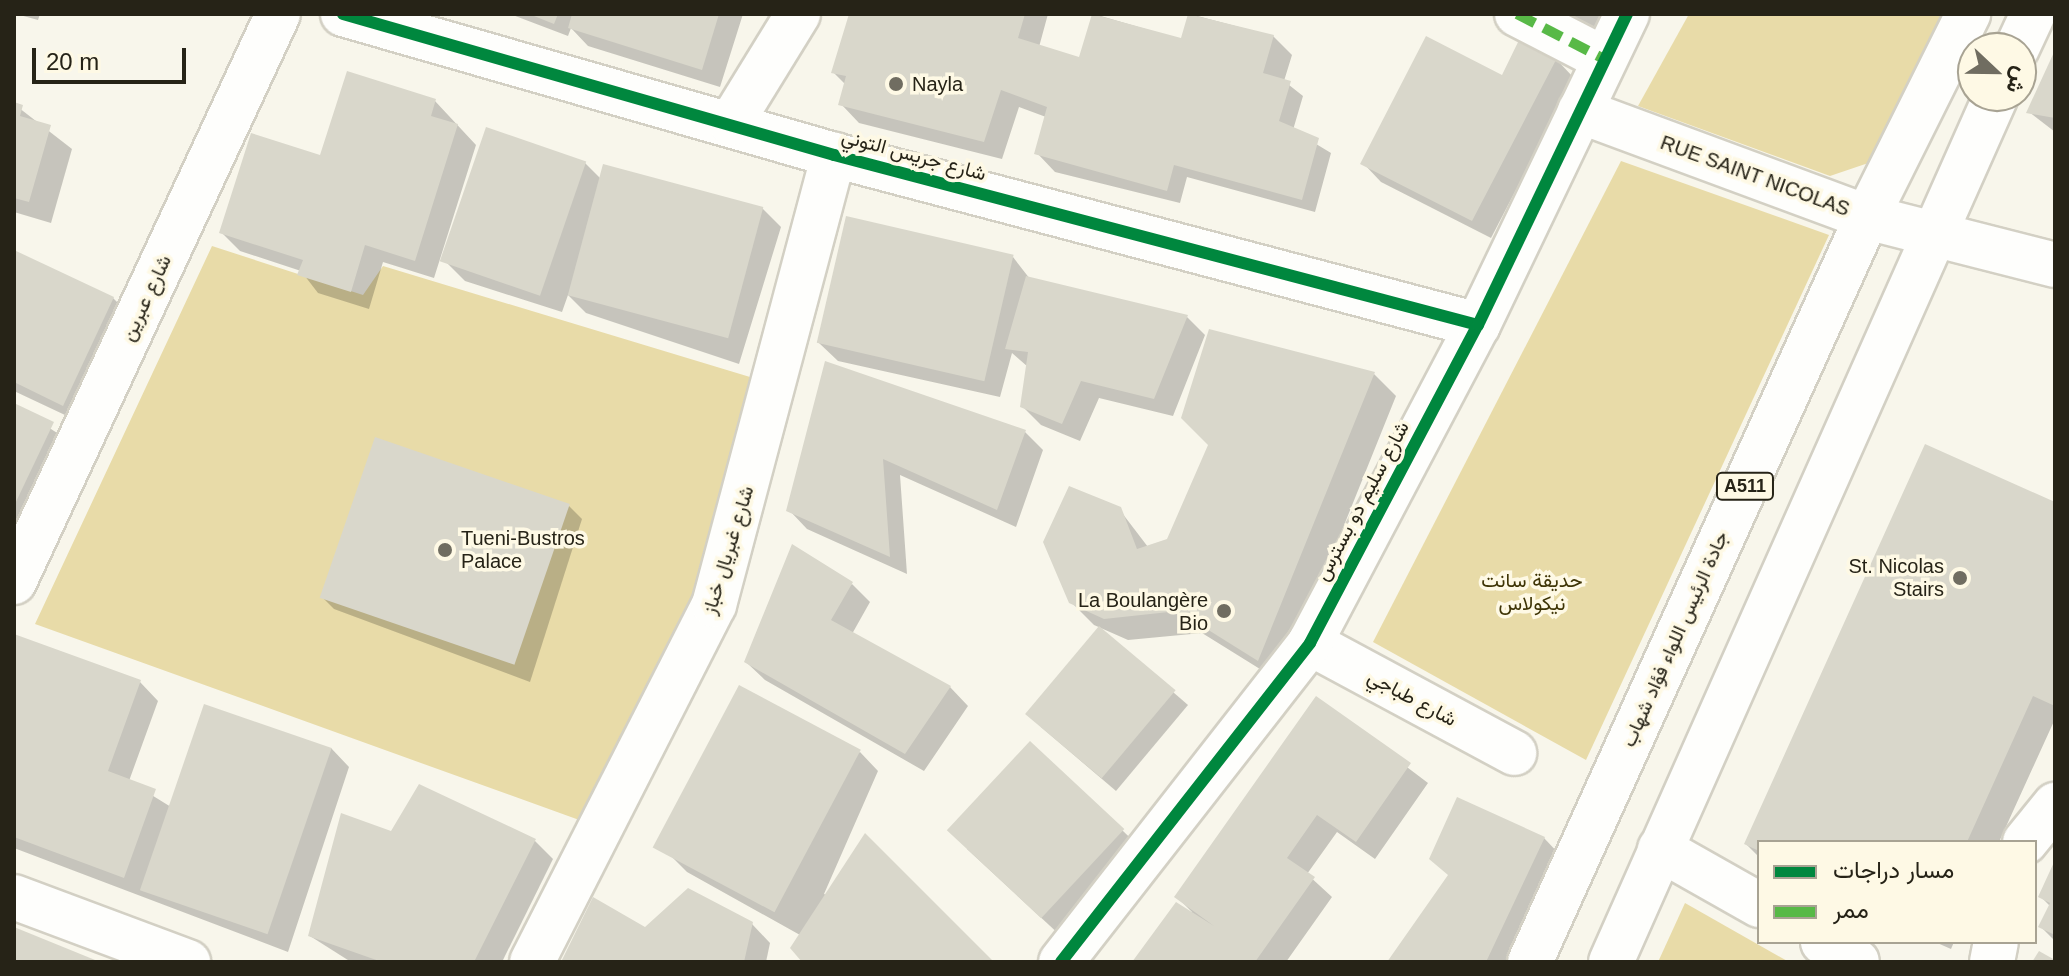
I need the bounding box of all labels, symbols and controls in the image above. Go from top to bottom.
scale bar [36,32,190,82]
north arrow [1957,32,2037,112]
text: 20 m [46,48,99,75]
text: ش [2001,63,2034,97]
place label: Nayla [912,72,963,96]
marker: Nayla [887,75,905,93]
street label: شارع جريس التوني [839,124,989,186]
street label: RUE SAINT NICOLAS [1657,131,1853,221]
street label: شارع عبرين [116,251,176,345]
street label: شارع سليم دو بسترس [1310,417,1414,585]
road number: A511 [1715,472,1775,500]
street label: شارع غبريال خباز [697,483,759,617]
place label: Tueni-Bustros Palace [461,526,585,573]
street label: جادة الرئيس اللواء فؤاد شهاب [1617,527,1733,751]
marker: Tueni-Bustros Palace [436,541,454,559]
place label: St. Nicolas Stairs [1848,554,1944,601]
park label: حديقة سانت نيكولاس [1481,569,1583,616]
marker: St. Nicolas Stairs [1951,569,1969,587]
place label: La Boulangère Bio [1078,588,1208,635]
marker: La Boulangère Bio [1215,602,1233,620]
street label: شارع طباجي [1363,665,1461,731]
legend [1757,840,2037,944]
text: مسار دراجات [1833,856,1954,883]
text: ممر [1833,896,1869,923]

